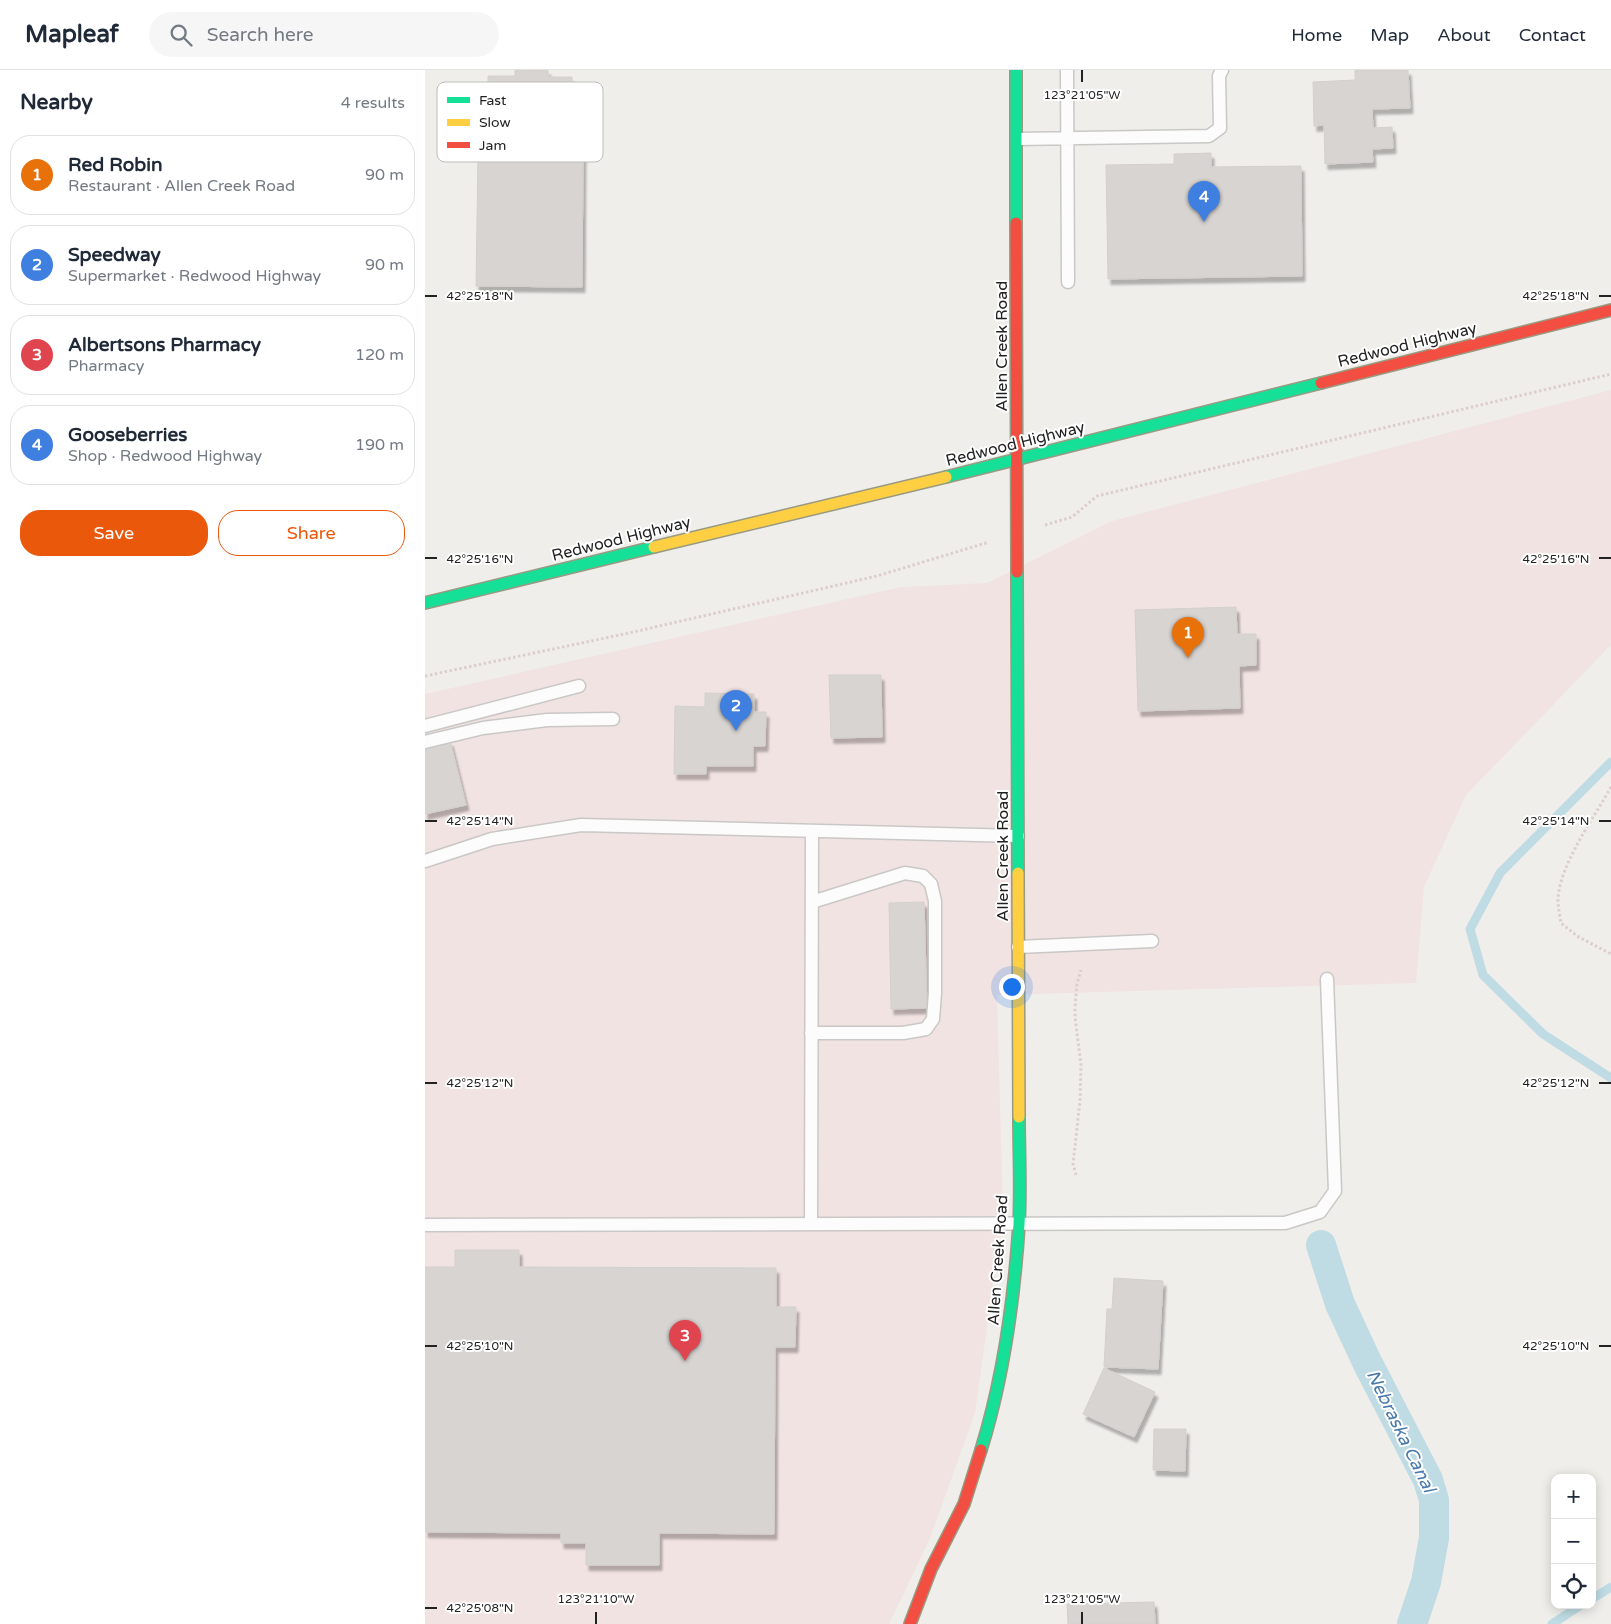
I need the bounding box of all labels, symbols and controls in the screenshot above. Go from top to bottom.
search box [149,12,499,57]
text: Mapleaf [25,20,119,49]
icon: search [167,21,195,49]
text: Search here [207,24,314,46]
text: Home [1291,24,1342,46]
text: Map [1370,24,1409,46]
text: About [1437,24,1491,46]
text: Contact [1519,24,1586,46]
legend [437,82,603,162]
text: 123°21'05"W [1043,88,1121,102]
text: Nearby [20,90,93,115]
text: Fast [479,92,507,109]
text: 4 results [341,93,405,113]
text: Slow [479,114,511,131]
text: Jam [479,137,506,154]
text: Red Robin [68,154,163,176]
text: 1 [32,165,42,185]
text: 90 m [365,165,404,185]
text: Restaurant · Allen Creek Road [68,176,295,196]
pin: 4 [1188,181,1220,222]
text: Speedway [68,244,161,266]
text: 2 [32,255,42,275]
text: 90 m [365,255,404,275]
text: Supermarket · Redwood Highway [68,266,321,286]
street label: Allen Creek Road [992,281,1012,411]
text: 42°25'18"N [447,289,514,303]
text: 42°25'18"N [1523,289,1590,303]
street label: Redwood Highway [1336,318,1479,372]
text: Albertsons Pharmacy [68,334,261,356]
text: 3 [32,345,42,365]
text: 120 m [355,345,404,365]
text: Pharmacy [68,356,144,376]
street label: Redwood Highway [944,417,1087,471]
text: Gooseberries [68,424,187,446]
text: 4 [32,435,42,455]
text: 190 m [355,435,404,455]
text: Shop · Redwood Highway [68,446,262,466]
button: Save [20,510,208,556]
button: Share [218,510,405,556]
street label: Redwood Highway [550,512,693,566]
text: 42°25'16"N [447,552,514,566]
text: 42°25'16"N [1523,552,1590,566]
pin: 1 [1172,617,1204,658]
pin: 2 [720,690,752,731]
street label: Allen Creek Road [993,791,1013,921]
text: 42°25'14"N [447,814,514,828]
text: 42°25'14"N [1523,814,1590,828]
your location [999,974,1025,1000]
text: 42°25'12"N [447,1076,514,1090]
text: 42°25'12"N [1523,1076,1590,1090]
street label: Allen Creek Road [983,1194,1013,1326]
pin: 3 [669,1320,701,1361]
text: 42°25'10"N [447,1339,514,1353]
text: 42°25'10"N [1523,1339,1590,1353]
water label: Nebraska Canal [1362,1366,1441,1498]
map controls [1551,1474,1596,1609]
button: + [1551,1474,1596,1519]
button: − [1551,1519,1596,1564]
button: locate [1551,1564,1596,1609]
text: 123°21'10"W [557,1592,635,1606]
text: 123°21'05"W [1043,1592,1121,1606]
text: 42°25'08"N [447,1601,514,1615]

